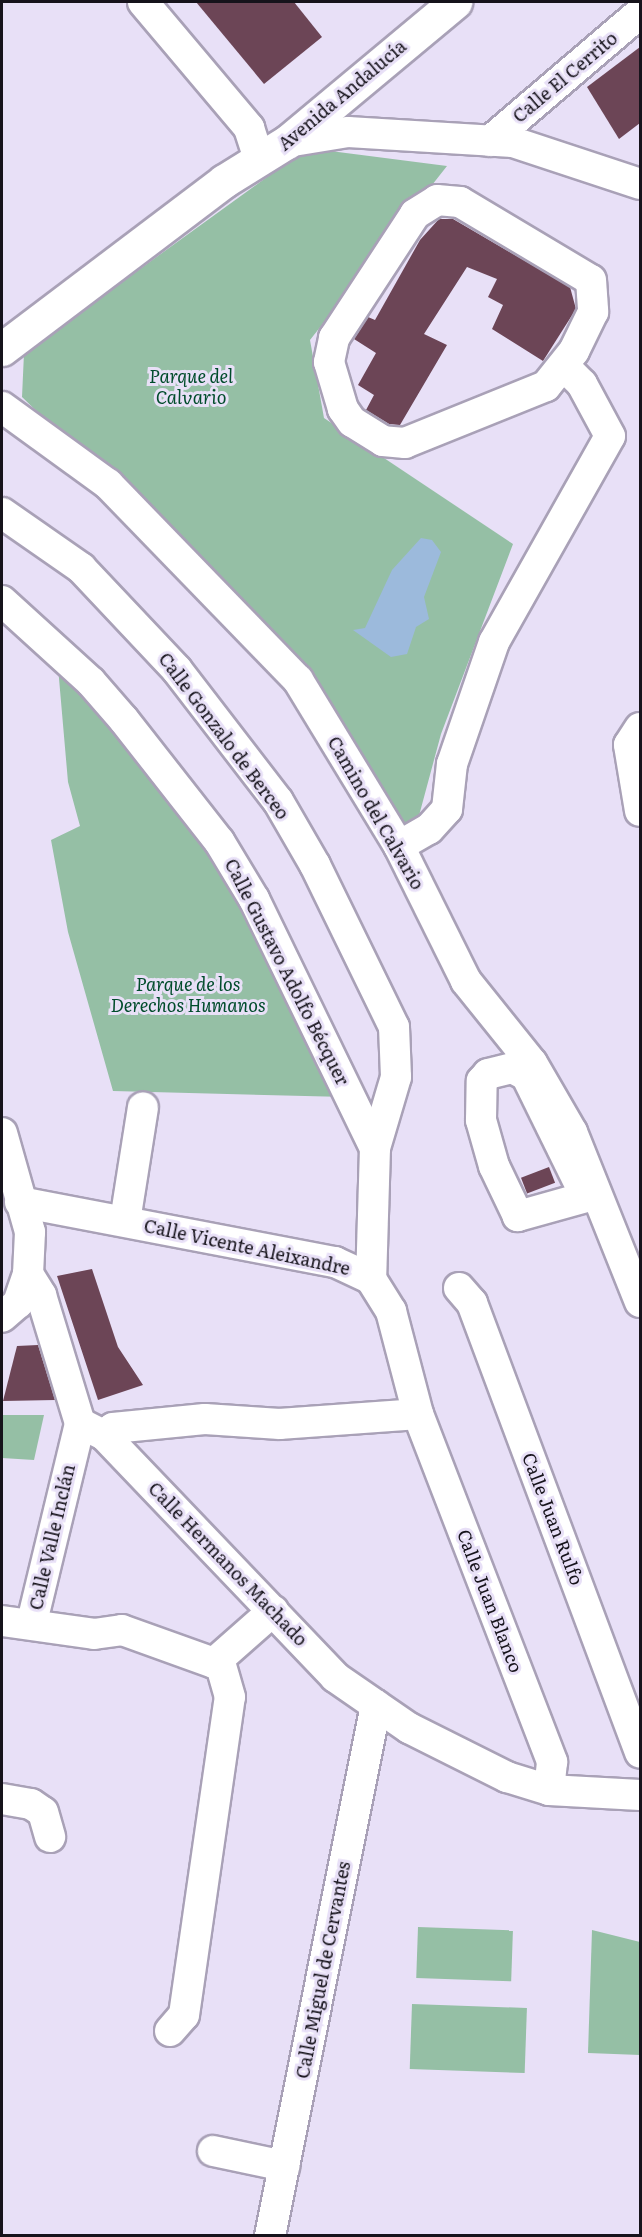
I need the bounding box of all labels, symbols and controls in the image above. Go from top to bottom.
street label: Calle El Cerrito [508,27,622,127]
street label: Avenida Andalucía [274,35,410,155]
park label: Parque del Calvario [149,366,233,409]
street label: Calle Gonzalo de Berceo [154,648,294,824]
street label: Camino del Calvario [323,733,429,893]
street label: Calle Gustavo Adolfo Bécquer [220,855,354,1089]
park label: Parque de los Derechos Humanos [110,974,266,1016]
street label: Calle Vicente Aleixandre [142,1215,352,1279]
street label: Calle Juan Rulfo [518,1450,588,1588]
street label: Calle Valle Inclán [25,1462,79,1612]
street label: Calle Hermanos Machado [144,1478,312,1650]
street label: Calle Juan Blanco [453,1526,527,1676]
street label: Calle Miguel de Cervantes [291,1860,355,2080]

